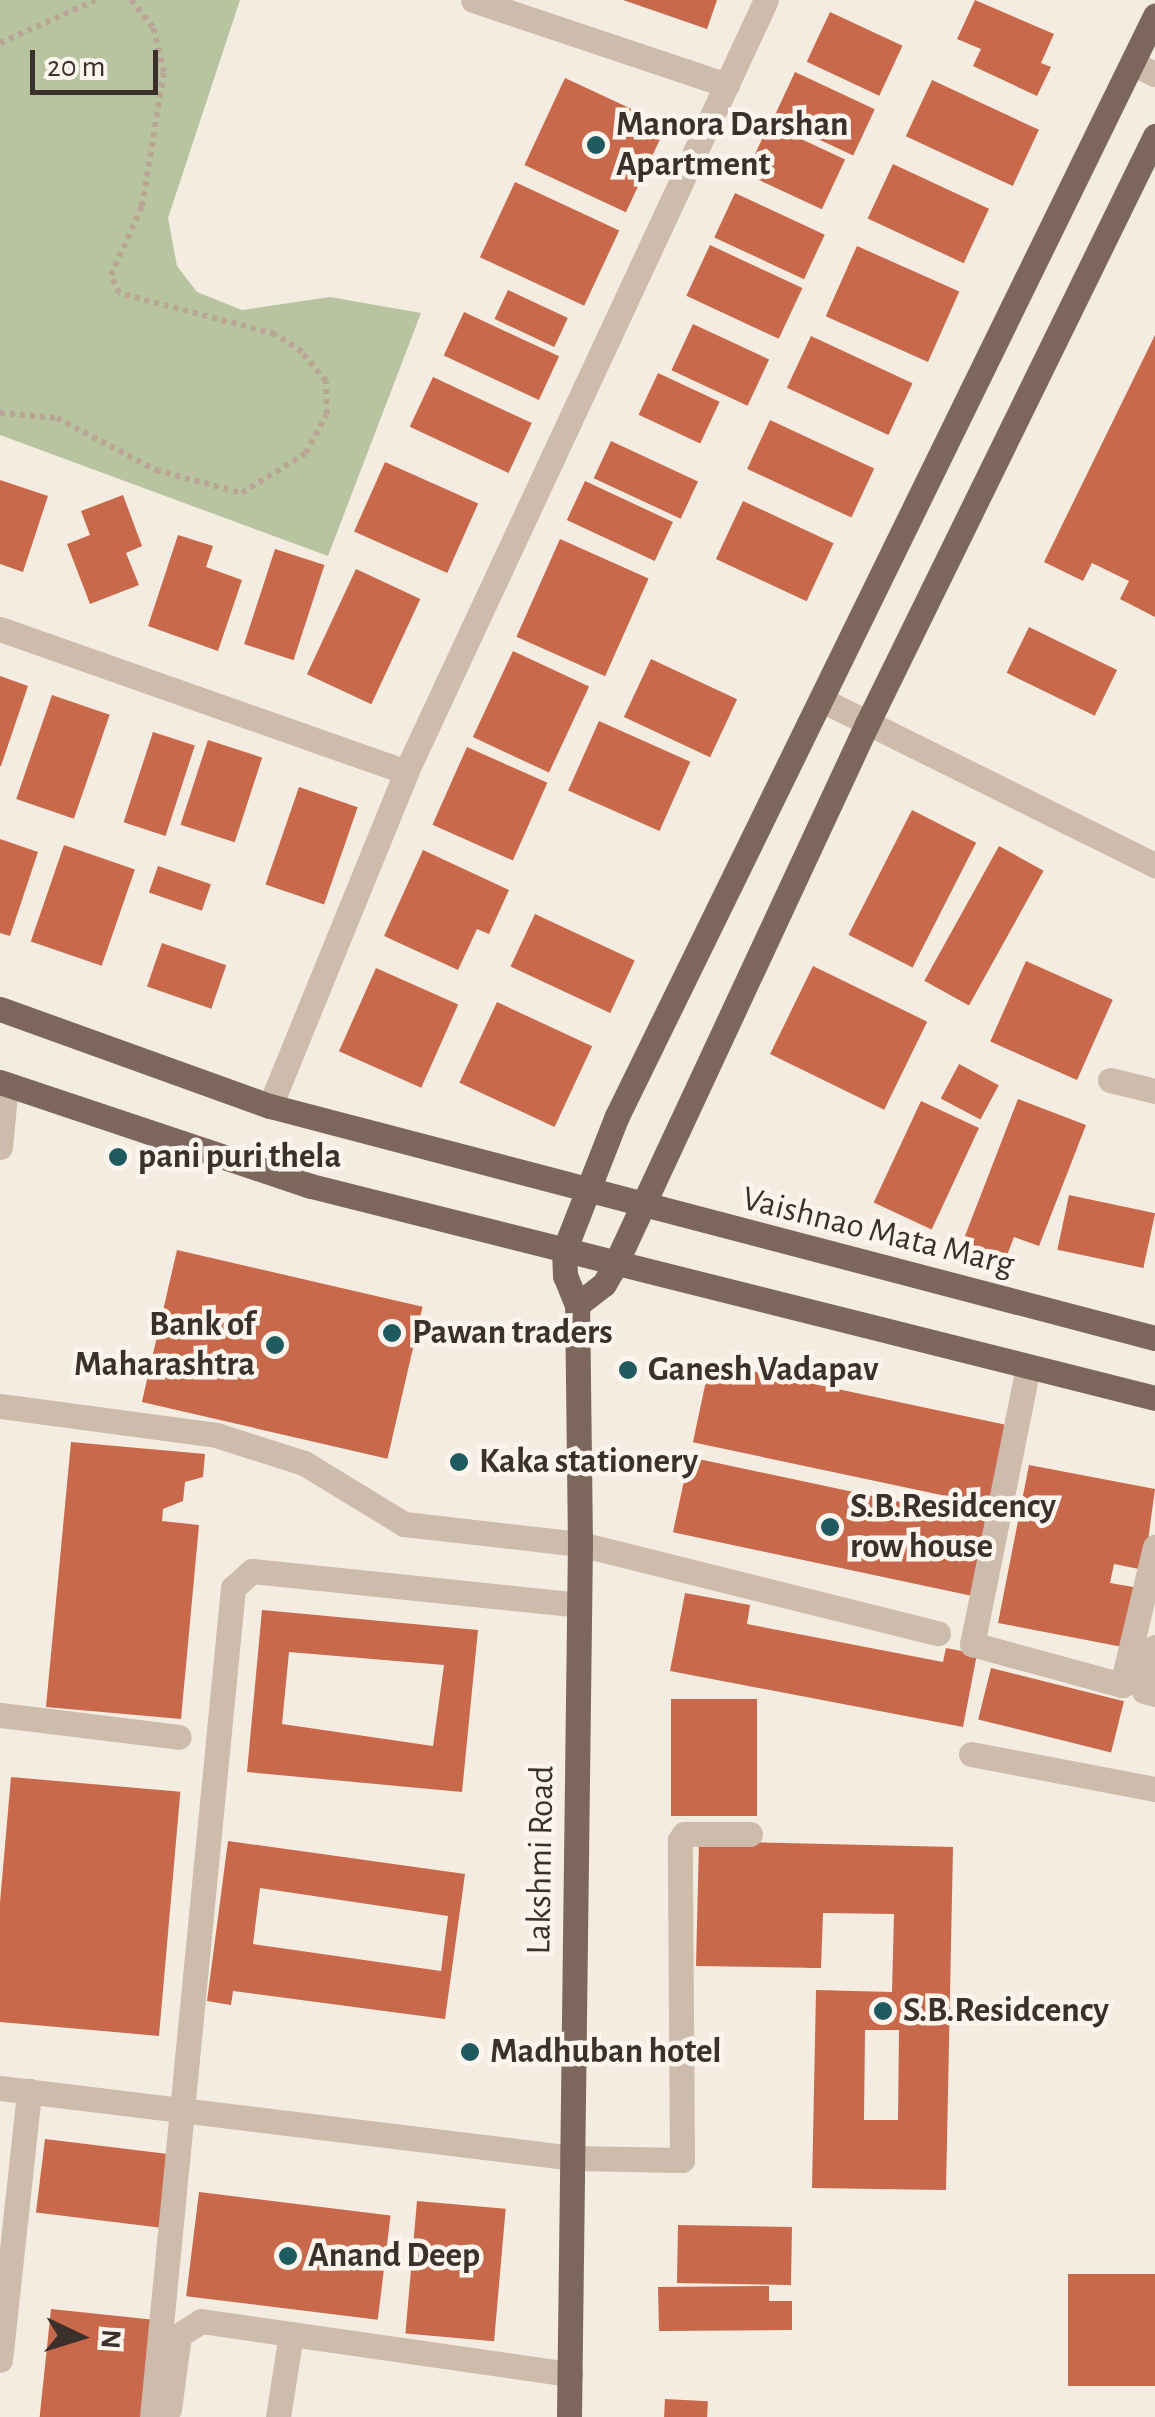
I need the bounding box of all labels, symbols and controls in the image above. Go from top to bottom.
scale bar [35,30,162,92]
text: 20 m [47,52,105,82]
place label: Manora Darshan Apartment [616,104,849,186]
marker: Manora Darshan Apartment [585,134,607,156]
place label: pani puri thela [138,1136,341,1178]
marker: pani puri thela [107,1146,129,1168]
street label: Vaishnao Mata Marg [738,1178,1018,1286]
place label: Bank of Maharashtra [74,1304,255,1386]
place label: Pawan traders [412,1312,613,1354]
marker: Pawan traders [381,1322,403,1344]
marker: Bank of Maharashtra [264,1334,286,1356]
place label: Ganesh Vadapav [648,1349,879,1391]
marker: Ganesh Vadapav [617,1359,639,1381]
place label: Kaka stationery [479,1441,698,1483]
marker: Kaka stationery [448,1451,470,1473]
place label: S.B.Residcency row house [850,1486,1056,1568]
marker: S.B.Residcency row house [819,1516,841,1538]
street label: Lakshmi Road [518,1765,564,1955]
place label: S.B.Residcency [903,1990,1109,2032]
marker: S.B.Residcency [872,2000,894,2022]
place label: Madhuban hotel [490,2031,722,2073]
marker: Madhuban hotel [459,2041,481,2063]
place label: Anand Deep [308,2235,480,2277]
marker: Anand Deep [277,2245,299,2267]
north arrow [30,2287,130,2387]
text: N [95,2328,125,2350]

